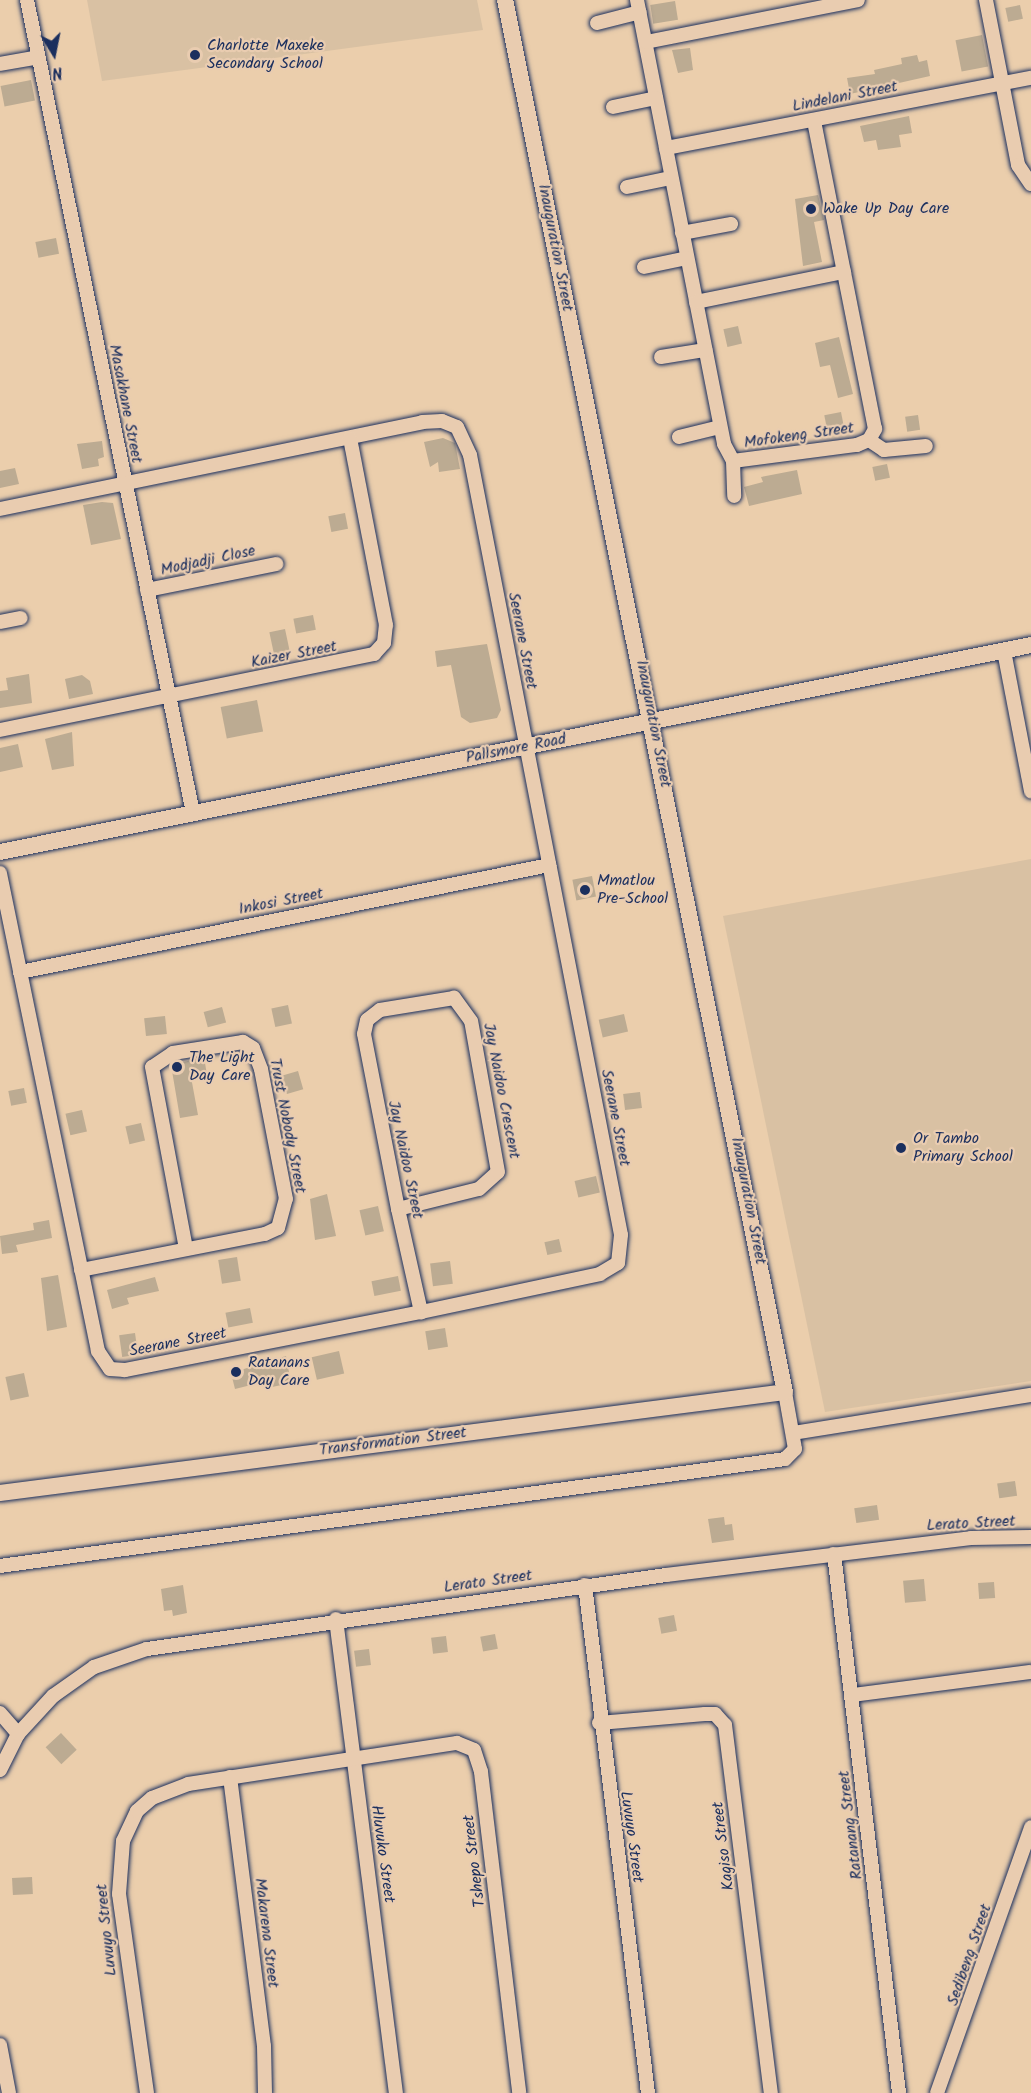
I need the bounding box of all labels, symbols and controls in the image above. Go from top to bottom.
north arrow [24,24,84,84]
place label: Charlotte Maxeke Secondary School [207,36,324,74]
marker: Charlotte Maxeke Secondary School [188,48,202,62]
text: N [50,59,64,85]
street label: Lindelani Street [791,77,899,117]
street label: Inauguration Street [533,183,577,313]
place label: Wake Up Day Care [823,199,949,219]
marker: Wake Up Day Care [804,202,818,216]
street label: Masakhane Street [104,343,146,465]
street label: Mofokeng Street [743,419,855,453]
street label: Modjadji Close [159,542,257,580]
street label: Seerane Street [503,591,541,691]
street label: Kaizer Street [249,637,339,673]
street label: Inauguration Street [631,659,675,789]
street label: Pallsmore Road [464,730,568,768]
place label: Mmatlou Pre-School [597,871,668,909]
marker: Mmatlou Pre-School [578,883,592,897]
street label: Inkosi Street [237,884,325,920]
street label: Jay Naidoo Crescent [478,1021,524,1161]
place label: The Light Day Care [189,1048,255,1086]
street label: Trust Nobody Street [264,1057,310,1195]
marker: The Light Day Care [170,1060,184,1074]
street label: Seerane Street [596,1068,634,1168]
street label: Jay Naidoo Street [383,1099,427,1221]
place label: Or Tambo Primary School [913,1129,1013,1167]
street label: Inauguration Street [726,1136,770,1266]
marker: Or Tambo Primary School [894,1141,908,1155]
street label: Seerane Street [128,1324,228,1362]
place label: Ratanans Day Care [248,1353,310,1391]
marker: Ratanans Day Care [229,1365,243,1379]
street label: Transformation Street [318,1423,468,1461]
street label: Lerato Street [926,1512,1016,1536]
street label: Lerato Street [443,1566,533,1598]
street label: Ratanang Street [835,1769,867,1881]
street label: Luvuyo Street [615,1790,647,1884]
street label: Kagiso Street [709,1800,739,1892]
street label: Hluvuko Street [366,1804,398,1904]
street label: Tshepo Street [460,1814,490,1908]
street label: Makarena Street [250,1877,282,1989]
street label: Luvuyo Street [93,1883,121,1977]
street label: Sedibeng Street [944,1902,996,2008]

